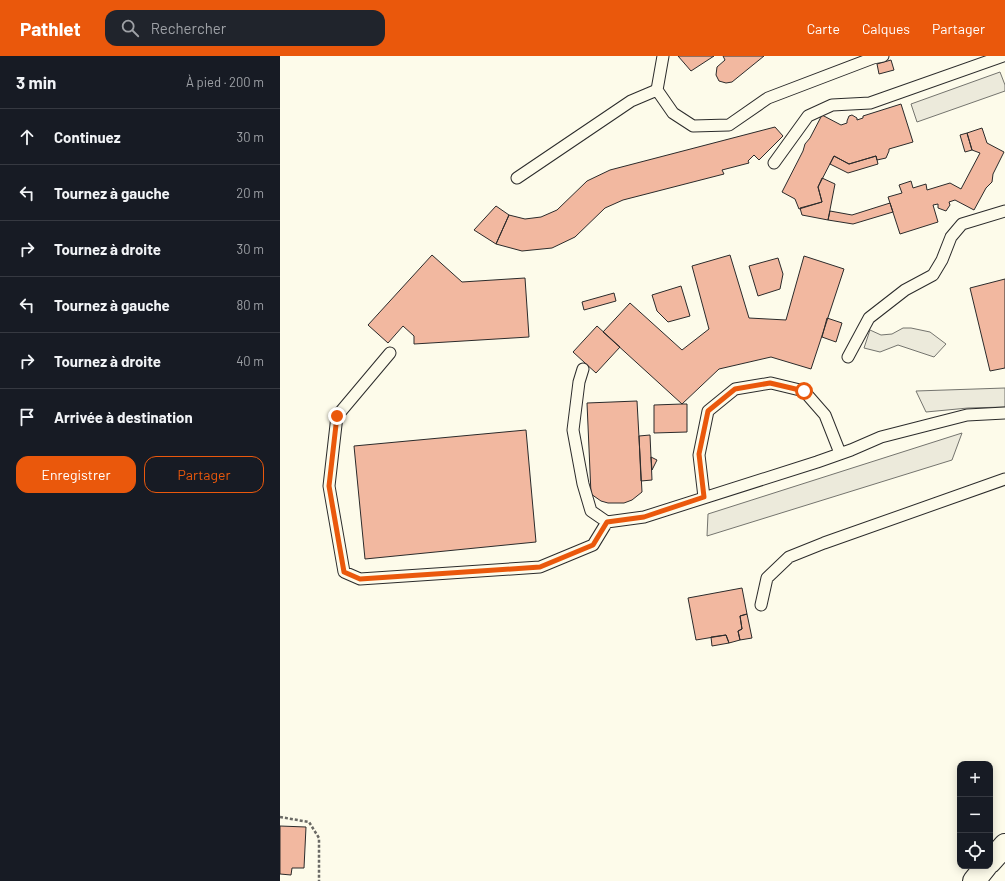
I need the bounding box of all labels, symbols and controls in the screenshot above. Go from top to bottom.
search box [105,10,385,46]
text: Pathlet [20,17,81,40]
icon: search [119,17,141,39]
text: Rechercher [151,19,226,37]
text: Carte [807,20,840,37]
text: Calques [862,20,910,37]
text: Partager [932,20,985,37]
text: 3 min [16,72,56,92]
text: À pied · 200 m [186,74,264,90]
icon: ahead [16,126,38,148]
text: Continuez [54,128,121,146]
text: 30 m [237,129,264,145]
icon: left [16,182,38,204]
text: Tournez à gauche [54,184,170,202]
text: 20 m [236,185,264,201]
icon: right [16,238,38,260]
text: Tournez à droite [54,240,161,258]
text: 30 m [237,241,264,257]
icon: left [16,294,38,316]
text: Tournez à gauche [54,296,170,314]
text: 80 m [237,297,264,313]
icon: right [16,350,38,372]
text: Tournez à droite [54,352,161,370]
text: 40 m [236,353,264,369]
route start [795,382,813,400]
icon: arrive [16,406,38,428]
route end [328,407,346,425]
text: Arrivée à destination [54,408,193,426]
button: Enregistrer [16,456,136,493]
button: Partager [144,456,264,493]
map controls [957,761,993,869]
button: + [957,761,993,797]
button: − [957,797,993,833]
button: locate [957,833,993,869]

